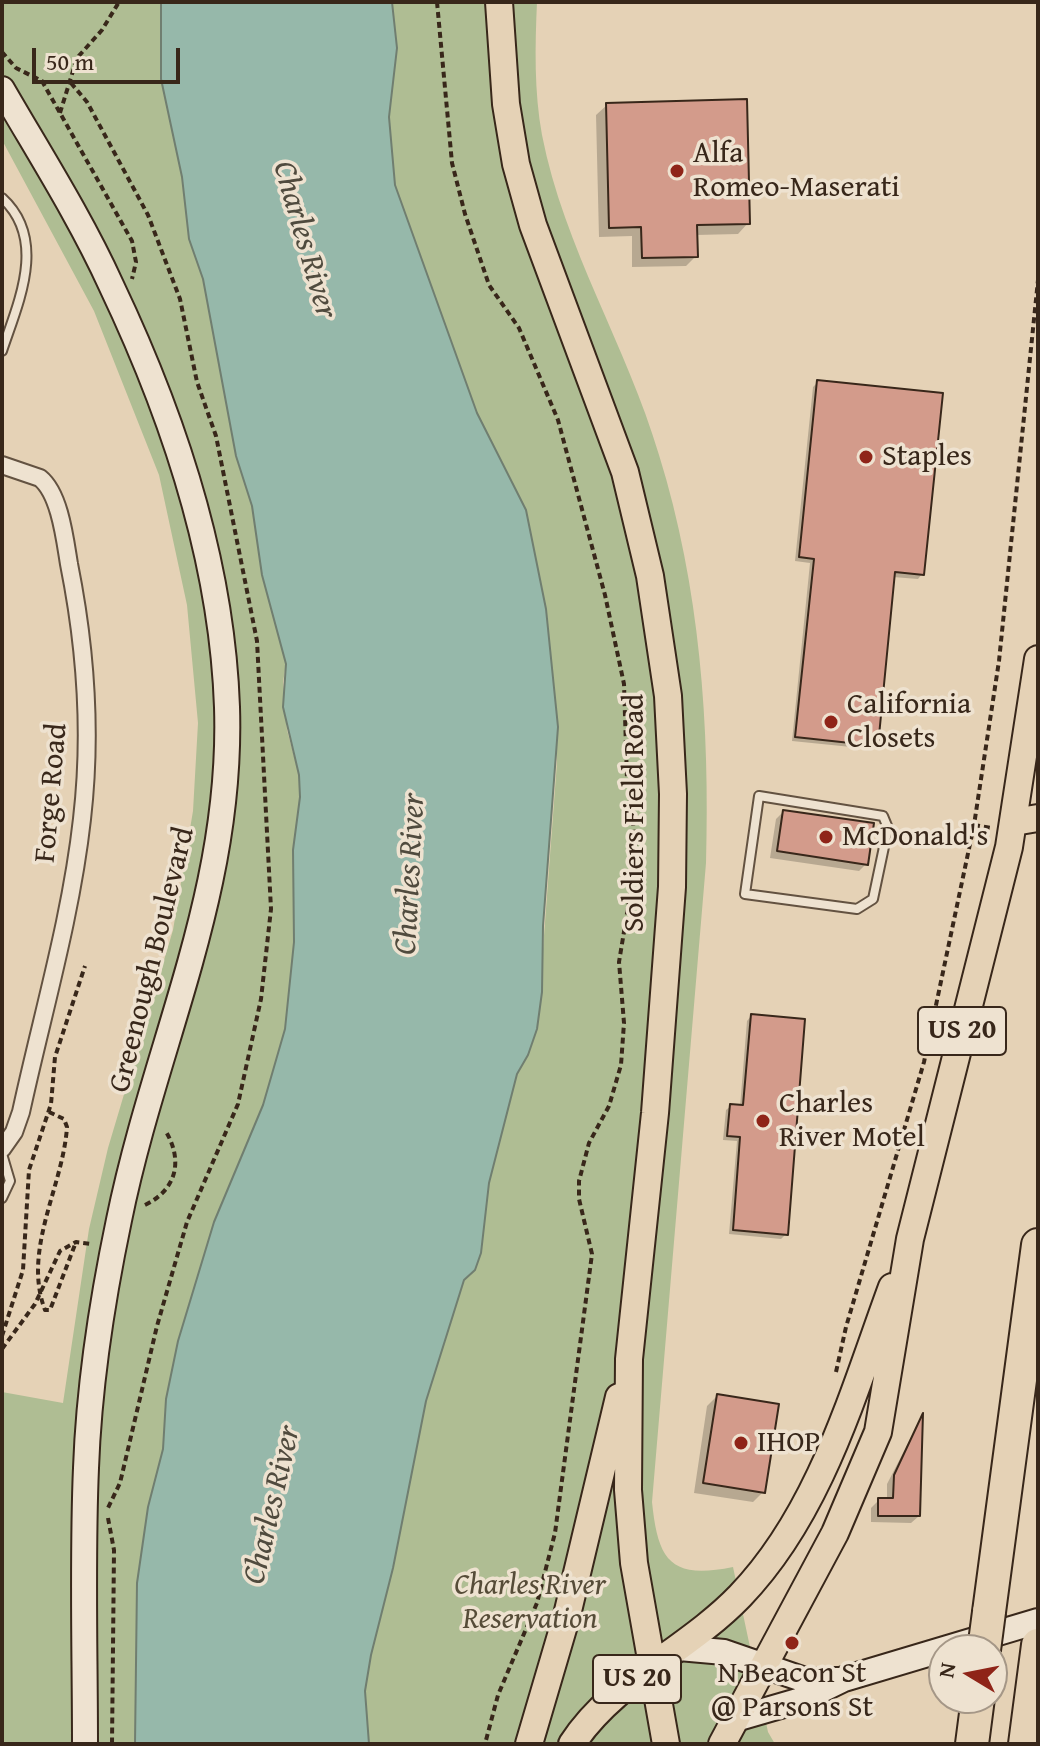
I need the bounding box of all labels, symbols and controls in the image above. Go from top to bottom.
scale bar [36,32,184,82]
text: 50 m [46,44,94,79]
place label: Alfa Romeo-Maserati [693,136,900,206]
water label: Charles River [263,157,345,323]
marker: Alfa Romeo-Maserati [668,162,686,180]
place label: Staples [882,439,972,475]
marker: Staples [857,448,875,466]
place label: California Closets [847,687,971,758]
street label: Soldiers Field Road [617,694,653,932]
marker: California Closets [822,713,840,731]
street label: Forge Road [28,722,76,864]
water label: Charles River [388,792,434,956]
place label: McDonald's [842,819,989,855]
street label: Greenough Boulevard [103,824,203,1096]
marker: McDonald's [817,828,835,846]
road number: US 20 [918,1007,1006,1055]
place label: Charles River Motel [779,1086,925,1156]
marker: Charles River Motel [754,1112,772,1130]
water label: Charles River [236,1422,310,1588]
place label: IHOP [757,1425,820,1461]
marker: IHOP [732,1434,750,1452]
park label: Charles River Reservation [454,1568,606,1638]
marker: N Beacon St @ Parsons St [783,1634,801,1652]
north arrow [928,1634,1008,1714]
road number: US 20 [593,1655,681,1703]
place label: N Beacon St @ Parsons St [711,1656,873,1726]
text: N [929,1660,963,1680]

